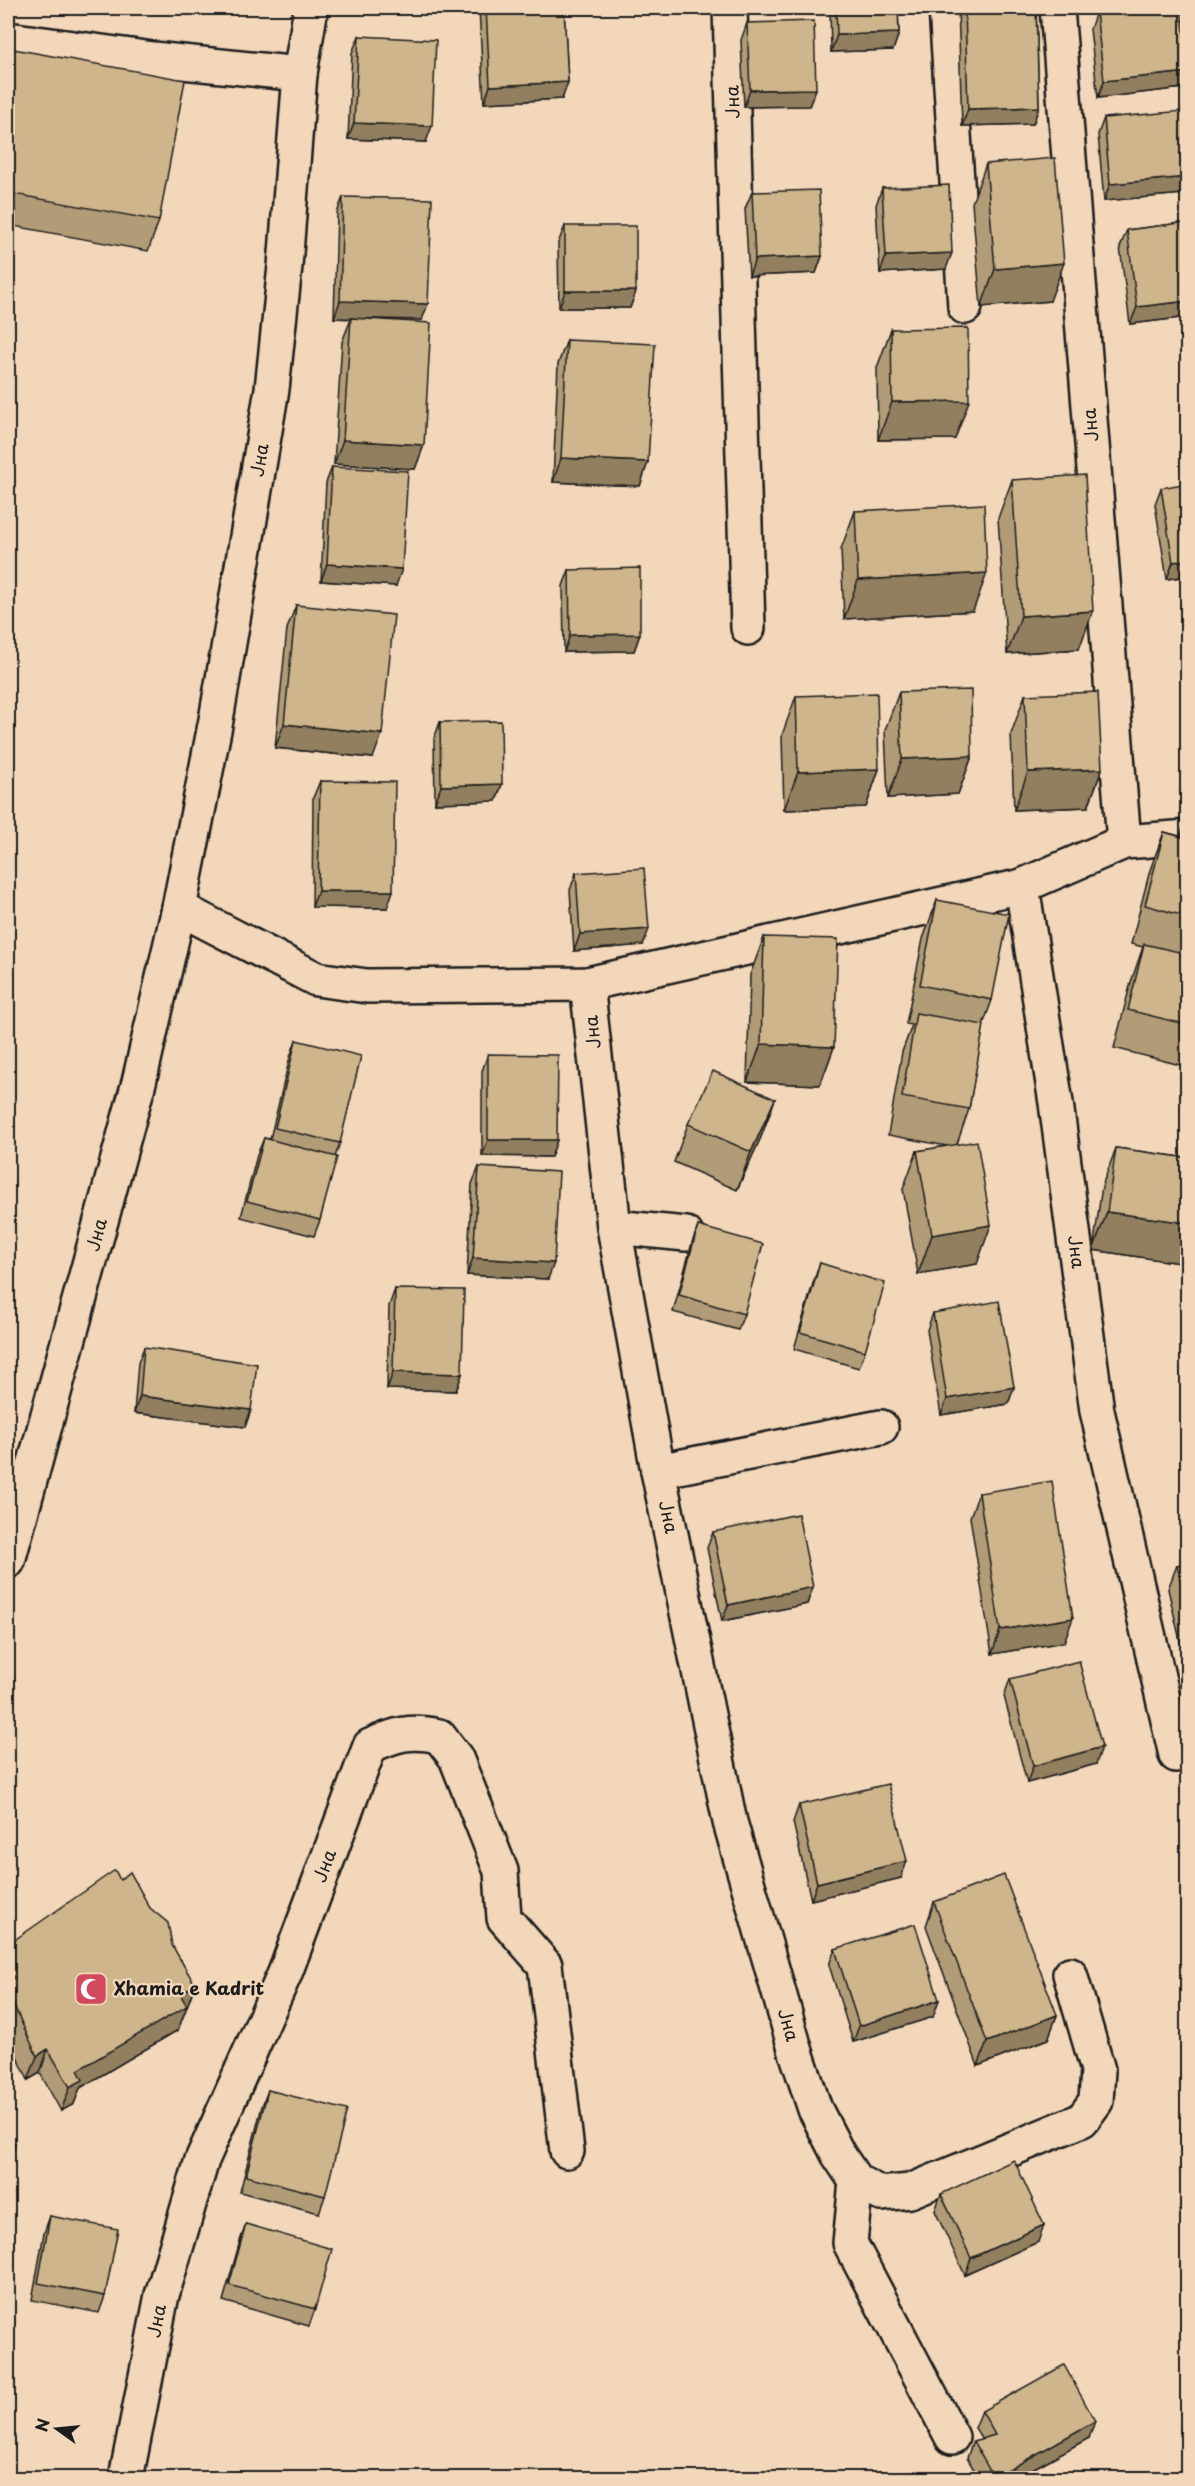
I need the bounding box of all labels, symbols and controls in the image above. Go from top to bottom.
street label: Јна [717,84,746,119]
street label: Јна [1075,407,1104,443]
street label: Јна [242,440,275,478]
street label: Јна [576,1013,607,1050]
street label: Јна [78,1214,113,1254]
street label: Јна [1062,1234,1093,1271]
street label: Јна [653,1498,686,1537]
street label: Јна [305,1844,342,1886]
mosque icon: Xhamia e Kadrit [73,1971,109,2007]
place label: Xhamia e Kadrit [114,1974,264,2001]
street label: Јна [772,2005,807,2045]
street label: Јна [139,2301,172,2340]
north arrow [27,2399,87,2459]
text: N [28,2416,55,2434]

